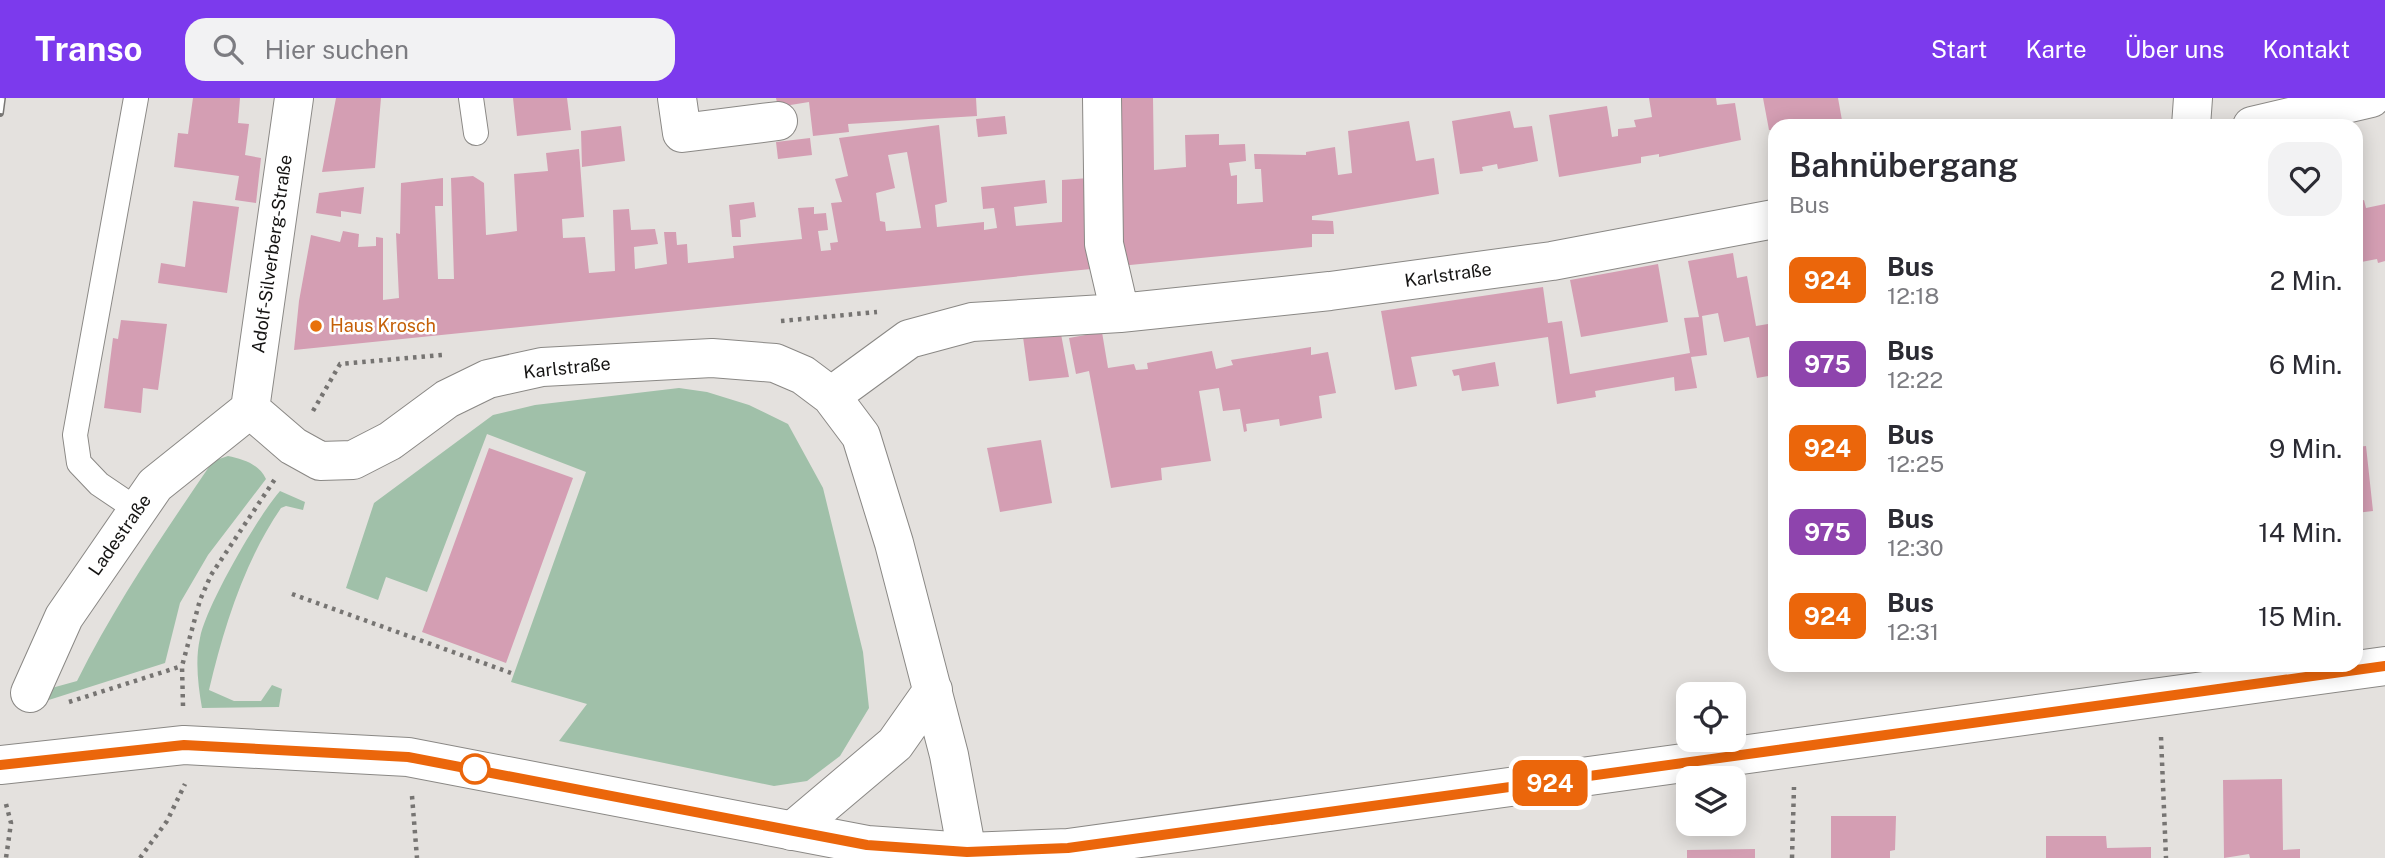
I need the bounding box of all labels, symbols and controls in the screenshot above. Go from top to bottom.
search box [185,18,675,81]
text: Transo [35,30,143,68]
icon: search [209,30,247,68]
text: Hier suchen [265,34,409,65]
text: Start [1931,35,1987,63]
text: Karte [2025,35,2087,63]
text: Über uns [2125,35,2224,63]
text: Kontakt [2262,35,2350,63]
button: heart [2268,142,2342,216]
text: Bahnübergang [1789,146,2018,184]
street label: Adolf-Silverberg-Straße [247,153,296,355]
text: Bus [1789,191,1829,218]
text: Bus [1887,251,1934,282]
street label: Karlstraße [1403,258,1493,291]
text: 2 Min. [2270,265,2342,296]
text: 924 [1804,266,1851,294]
text: 12:18 [1887,282,1940,309]
place label: Haus Krosch [330,315,436,336]
marker: Haus Krosch [308,318,324,334]
text: Bus [1887,335,1934,366]
text: 6 Min. [2269,349,2342,380]
text: 975 [1804,350,1851,378]
street label: Karlstraße [522,352,612,383]
text: 12:22 [1887,366,1943,393]
text: Bus [1887,419,1934,450]
text: 9 Min. [2269,433,2342,464]
text: 924 [1804,434,1851,462]
text: 12:25 [1887,450,1944,477]
street label: Ladestraße [84,490,155,579]
text: Bus [1887,503,1934,534]
text: 14 Min. [2258,517,2342,548]
text: 975 [1804,518,1851,546]
text: 12:30 [1887,534,1944,561]
text: Bus [1887,587,1934,618]
text: 15 Min. [2258,601,2342,632]
text: 924 [1804,602,1851,630]
text: 12:31 [1887,618,1939,645]
map controls [1676,682,1746,836]
button: locate [1676,682,1746,752]
unlabelled marker [460,754,490,784]
line badge: 924 [1510,760,1590,806]
button: layers [1676,766,1746,836]
text: 924 [1527,769,1573,797]

